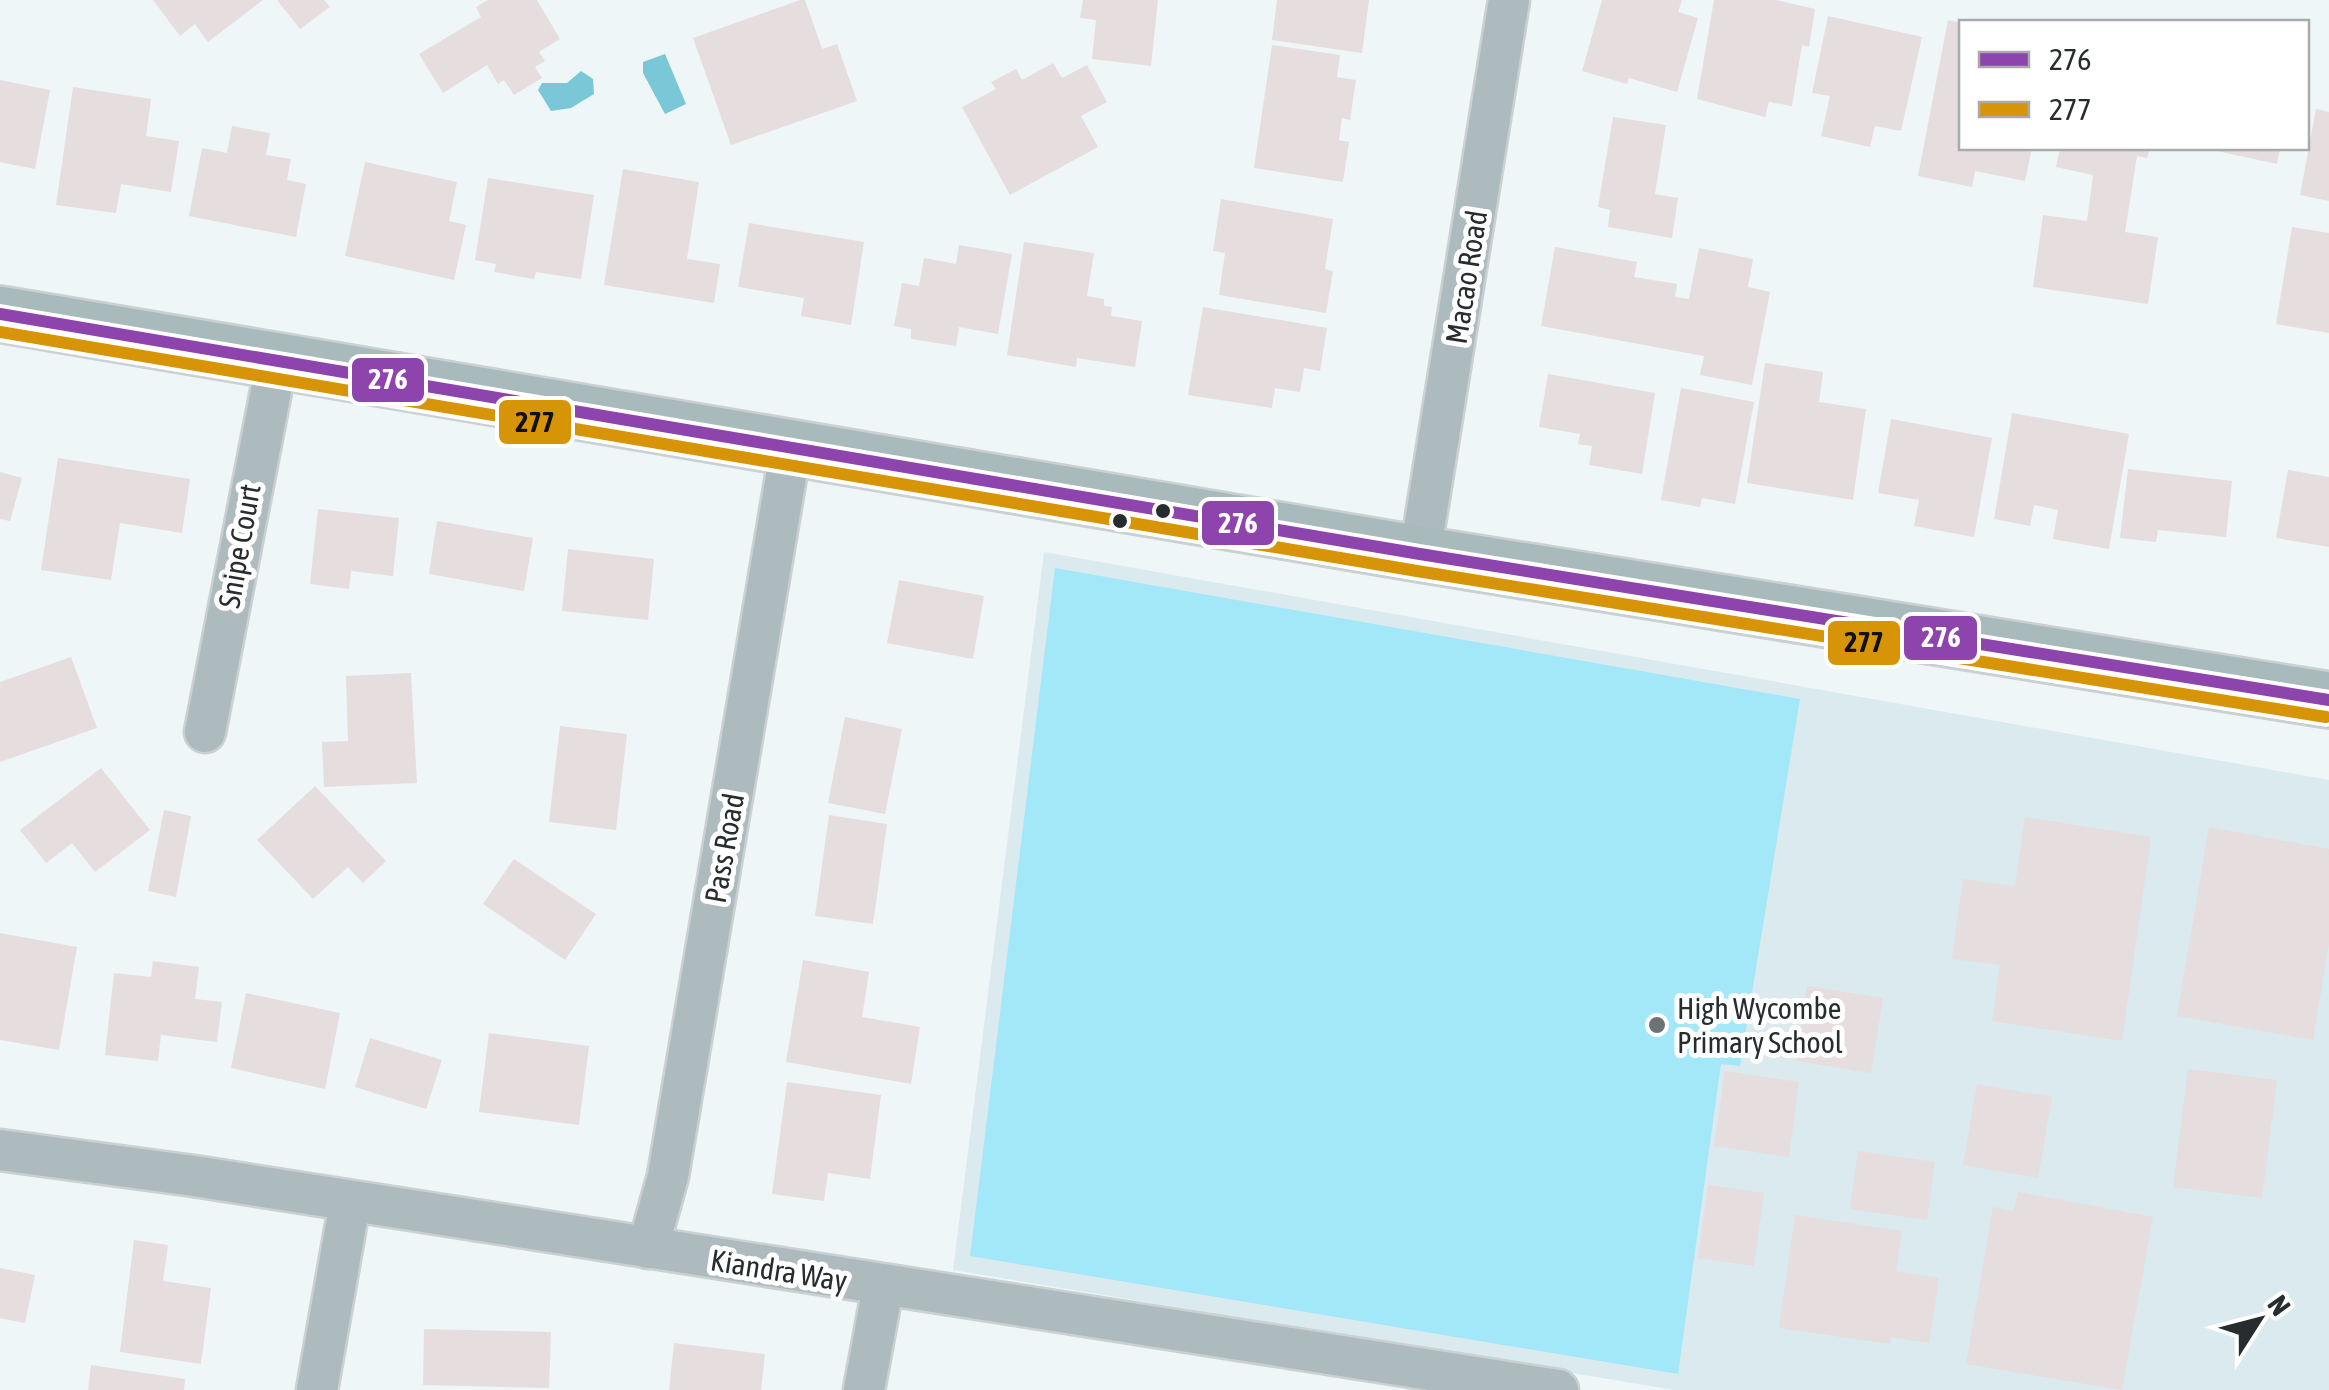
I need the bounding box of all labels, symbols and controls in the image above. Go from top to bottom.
legend [1959,20,2309,150]
text: 276 [2049,42,2091,76]
text: 277 [2049,92,2091,126]
street label: Macao Road [1439,208,1493,346]
line badge: 276 [350,356,426,404]
text: 276 [368,363,408,395]
line badge: 277 [497,398,573,446]
text: 277 [515,406,555,438]
street label: Snipe Court [211,481,267,611]
line badge: 276 [1200,499,1276,547]
unlabelled marker [1153,501,1173,521]
text: 276 [1218,507,1258,539]
unlabelled marker [1110,511,1130,531]
line badge: 276 [1902,614,1979,662]
line badge: 277 [1826,619,1902,667]
text: 276 [1921,621,1961,653]
text: 277 [1844,626,1884,658]
street label: Pass Road [698,791,750,905]
place label: High Wycombe Primary School [1677,991,1843,1059]
marker: High Wycombe Primary School [1646,1014,1668,1036]
street label: Kiandra Way [708,1242,850,1298]
north arrow [2209,1270,2309,1370]
text: N [2261,1289,2297,1321]

